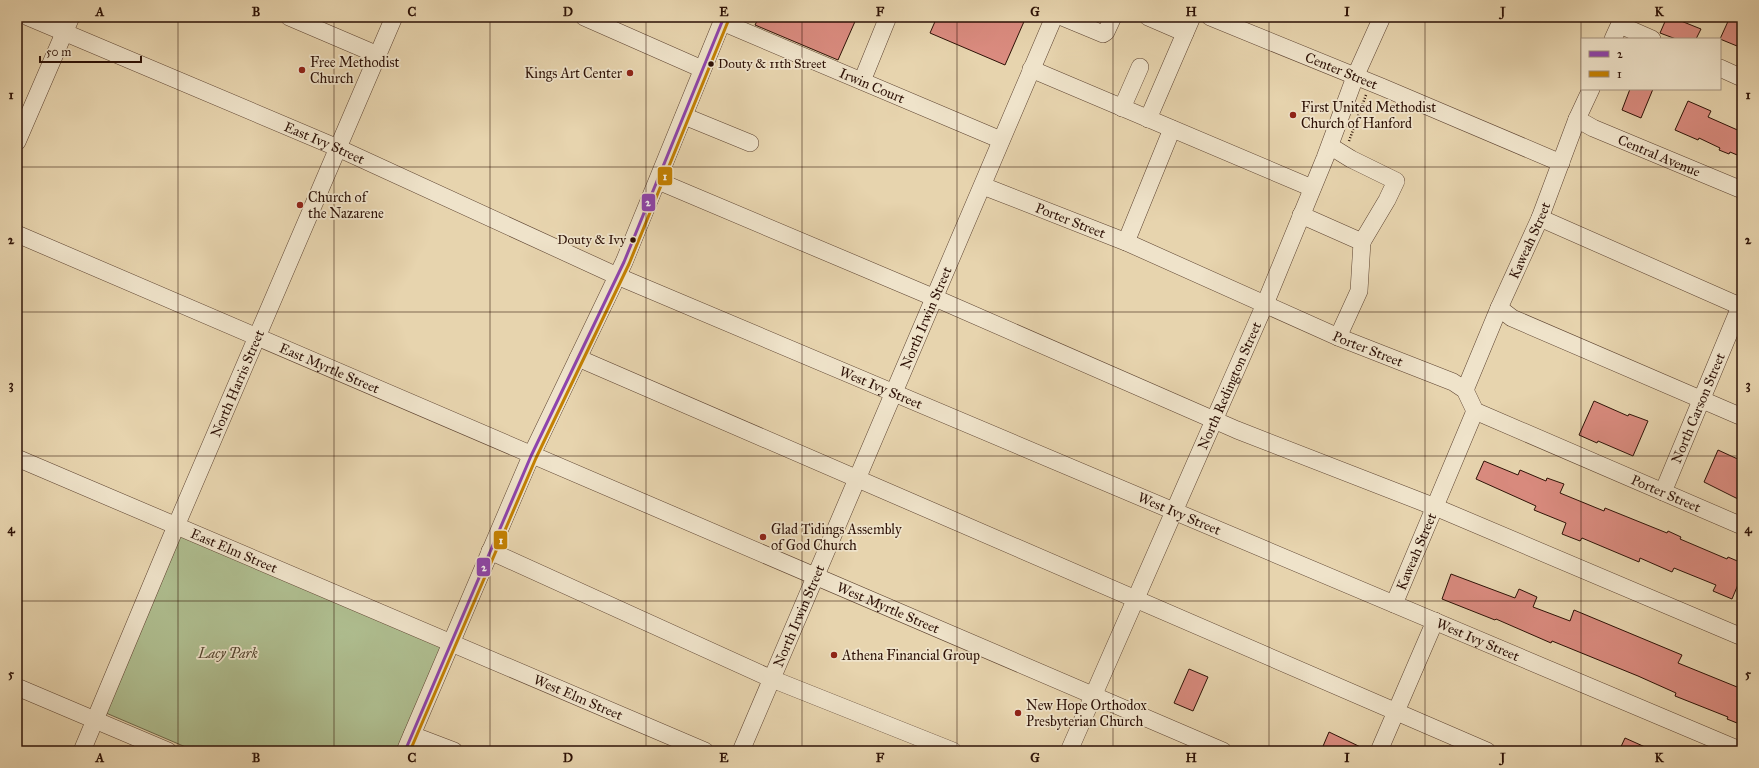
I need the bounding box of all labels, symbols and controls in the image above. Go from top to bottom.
text: A [95,4,105,20]
text: B [252,4,261,20]
text: C [408,4,417,20]
text: D [563,4,573,20]
text: E [719,4,729,20]
text: F [876,4,885,20]
text: G [1030,4,1040,20]
text: H [1185,4,1197,20]
text: I [1344,4,1350,20]
text: J [1498,4,1506,20]
text: K [1654,4,1664,20]
scale bar [40,38,141,64]
legend [1581,38,1721,90]
text: 50 m [46,45,71,59]
text: 2 [1617,47,1623,61]
street label: Center Street [1303,48,1380,93]
place label: Free Methodist Church [310,54,400,87]
place label: Douty & 11th Street [718,56,827,72]
marker: Douty & 11th Street [706,59,716,69]
street label: Irwin Court [837,64,907,107]
marker: Free Methodist Church [297,65,307,75]
place label: Kings Art Center [524,65,623,82]
text: 1 [1617,67,1622,81]
marker: Kings Art Center [625,68,635,78]
text: 1 [8,87,14,103]
text: 1 [1745,87,1751,103]
place label: First United Methodist Church of Hanford [1301,99,1436,132]
marker: First United Methodist Church of Hanford [1288,110,1298,120]
street label: East Ivy Street [282,118,367,168]
street label: Central Avenue [1615,131,1703,180]
line badge: 1 [657,166,673,186]
text: 1 [663,170,668,183]
place label: Church of the Nazarene [308,189,384,222]
line badge: 2 [641,193,656,212]
text: 2 [645,196,651,209]
street label: Porter Street [1033,199,1108,242]
marker: Church of the Nazarene [295,200,305,210]
street label: Kaweah Street [1505,200,1554,281]
text: 2 [8,232,15,248]
place label: Douty & Ivy [557,232,627,248]
text: 2 [1745,232,1752,248]
marker: Douty & Ivy [628,235,638,245]
street label: North Irwin Street [896,264,955,372]
street label: North Redington Street [1194,319,1265,452]
street label: North Harris Street [207,327,268,440]
street label: Porter Street [1330,327,1405,370]
street label: East Myrtle Street [277,339,382,397]
street label: North Carson Street [1667,350,1728,466]
street label: West Ivy Street [837,362,925,413]
text: 3 [8,377,14,393]
text: 3 [1745,377,1751,393]
street label: Porter Street [1629,471,1703,516]
street label: West Ivy Street [1135,488,1224,539]
street label: Kaweah Street [1392,510,1440,593]
text: 4 [7,521,15,537]
place label: Glad Tidings Assembly of God Church [771,521,902,554]
text: 4 [1744,521,1752,537]
street label: East Elm Street [188,525,280,576]
line badge: 1 [493,530,508,550]
marker: Glad Tidings Assembly of God Church [758,532,768,542]
text: 1 [499,534,504,547]
line badge: 2 [476,557,491,577]
text: 2 [481,561,487,574]
street label: North Irwin Street [769,562,828,670]
street label: West Myrtle Street [834,578,942,637]
street label: West Ivy Street [1434,614,1522,665]
park label: Lacy Park [197,645,258,662]
place label: Athena Financial Group [841,647,980,664]
marker: Athena Financial Group [829,650,839,660]
text: 5 [8,666,15,682]
text: 5 [1745,666,1752,682]
street label: West Elm Street [531,671,625,723]
place label: New Hope Orthodox Presbyterian Church [1026,697,1147,730]
marker: New Hope Orthodox Presbyterian Church [1013,708,1023,718]
text: A [95,750,105,766]
text: B [252,750,261,766]
text: C [408,750,417,766]
text: D [563,750,573,766]
text: E [719,750,729,766]
text: F [876,750,885,766]
text: G [1030,750,1040,766]
text: H [1185,750,1197,766]
text: I [1344,750,1350,766]
text: J [1498,750,1506,766]
text: K [1654,750,1664,766]

